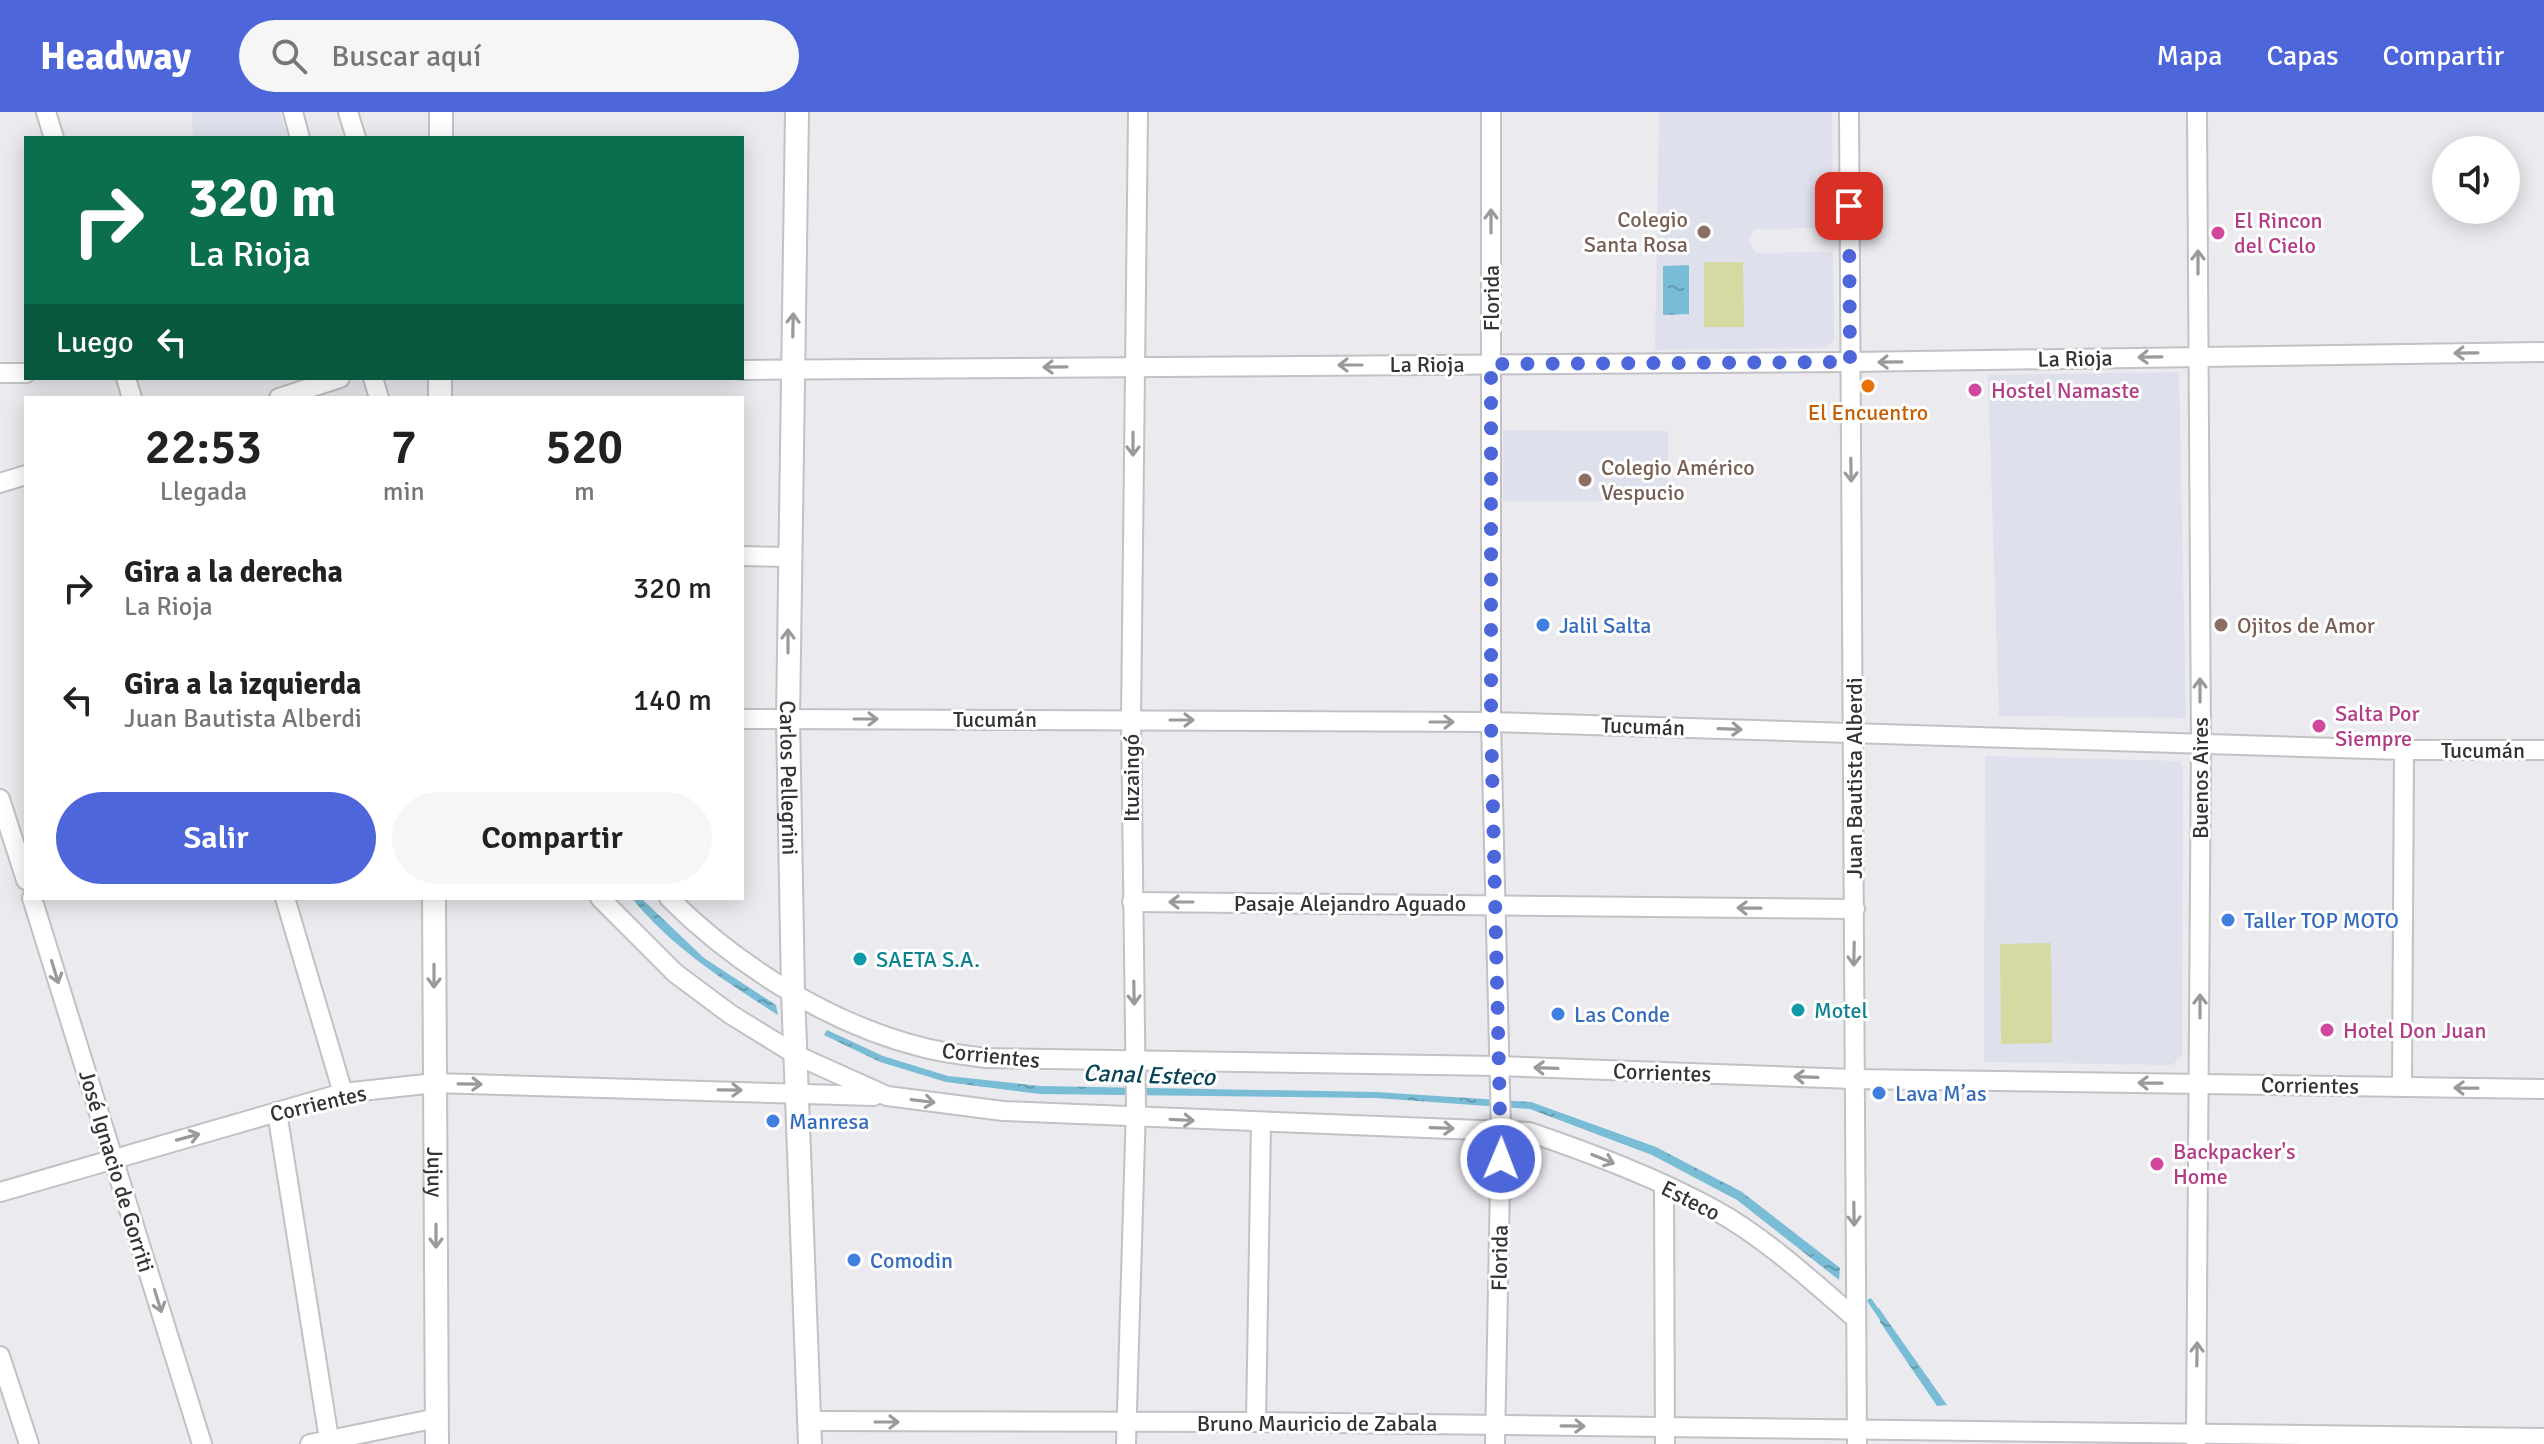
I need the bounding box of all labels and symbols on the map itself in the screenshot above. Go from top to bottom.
pin [1815,172,1883,240]
place label: Colegio Santa Rosa [1584,206,1688,258]
place label: El Rincon del Cielo [2234,207,2323,259]
one-way arrow [1483,208,1499,235]
marker: Colegio Santa Rosa [1695,223,1713,241]
marker: El Rincon del Cielo [2209,224,2227,242]
one-way arrow [2190,249,2206,276]
street label: Florida [1478,265,1505,331]
one-way arrow [785,312,801,339]
street label: La Rioja [2037,344,2113,373]
one-way arrow [2453,345,2480,361]
one-way arrow [2137,349,2164,365]
street label: La Rioja [1389,351,1465,378]
one-way arrow [1877,354,1904,369]
one-way arrow [1337,357,1364,373]
one-way arrow [1042,359,1069,375]
marker: El Encuentro [1859,377,1877,395]
place label: Hostel Namaste [1991,377,2140,404]
marker: Hostel Namaste [1966,381,1984,399]
place label: El Encuentro [1808,399,1928,426]
one-way arrow [1125,430,1141,457]
place label: Colegio Américo Vespucio [1601,454,1755,506]
one-way arrow [1843,456,1859,483]
marker: Colegio Américo Vespucio [1576,471,1594,489]
place label: Jalil Salta [1559,612,1651,639]
place label: Ojitos de Amor [2237,612,2375,639]
marker: Jalil Salta [1534,616,1552,634]
marker: Ojitos de Amor [2212,616,2230,634]
one-way arrow [780,628,796,655]
street label: Juan Bautista Alberdi [1841,677,1868,879]
one-way arrow [2192,677,2208,704]
street label: Carlos Pellegrini [774,700,803,856]
place label: Salta Por Siempre [2335,700,2420,752]
street label: Tucumán [953,706,1037,733]
one-way arrow [852,711,879,727]
one-way arrow [1168,712,1195,727]
street label: Tucumán [1600,712,1685,741]
one-way arrow [1428,714,1455,729]
street label: Buenos Aires [2187,717,2214,839]
marker: Salta Por Siempre [2310,717,2328,735]
one-way arrow [1716,721,1743,736]
street label: Ituzaingó [1118,734,1145,822]
street label: Tucumán [2441,737,2525,764]
street label: Pasaje Alejandro Aguado [1234,890,1466,917]
one-way arrow [1168,894,1195,910]
one-way arrow [1736,900,1763,915]
place label: Taller TOP MOTO [2244,907,2399,934]
marker: Taller TOP MOTO [2219,911,2237,929]
one-way arrow [1847,940,1862,967]
place label: SAETA S.A. [876,946,980,973]
marker: SAETA S.A. [851,950,869,968]
one-way arrow [48,959,63,985]
one-way arrow [426,962,442,989]
one-way arrow [1127,979,1142,1006]
one-way arrow [2192,993,2208,1020]
place label: Motel [1814,997,1868,1024]
place label: Las Conde [1574,1001,1670,1028]
marker: Motel [1789,1001,1807,1019]
marker: Las Conde [1549,1005,1567,1023]
place label: Hotel Don Juan [2343,1017,2486,1044]
marker: Hotel Don Juan [2318,1021,2336,1039]
street label: Corrientes [941,1037,1041,1074]
street label: Corrientes [1612,1057,1712,1088]
water label: Canal Esteco [1083,1058,1217,1092]
one-way arrow [1533,1060,1560,1075]
street label: José Ignacio de Gorriti [73,1067,160,1276]
one-way arrow [1793,1070,1820,1085]
street label: Corrientes [2261,1071,2359,1100]
one-way arrow [2137,1075,2164,1091]
one-way arrow [456,1076,483,1091]
street label: Corrientes [267,1079,369,1128]
place label: Lava M’as [1895,1080,1987,1107]
one-way arrow [2453,1080,2480,1095]
one-way arrow [716,1082,743,1098]
marker: Lava M’as [1870,1084,1888,1102]
one-way arrow [909,1094,935,1109]
place label: Manresa [789,1108,869,1135]
marker: Manresa [764,1112,782,1130]
one-way arrow [1168,1112,1195,1127]
position arrow [1459,1117,1543,1201]
one-way arrow [1428,1120,1455,1136]
one-way arrow [175,1129,201,1144]
place label: Backpacker's Home [2173,1138,2296,1190]
street label: Jujuy [421,1147,449,1198]
one-way arrow [1590,1152,1615,1167]
marker: Backpacker's Home [2148,1155,2166,1173]
street label: Esteco [1657,1174,1725,1227]
one-way arrow [1846,1200,1862,1227]
one-way arrow [428,1222,444,1249]
street label: Florida [1485,1225,1514,1291]
place label: Comodin [870,1247,953,1274]
marker: Comodin [845,1251,863,1269]
one-way arrow [151,1288,166,1313]
one-way arrow [2189,1341,2205,1368]
street label: Bruno Mauricio de Zabala [1197,1410,1437,1437]
one-way arrow [873,1414,900,1430]
one-way arrow [1559,1418,1586,1434]

